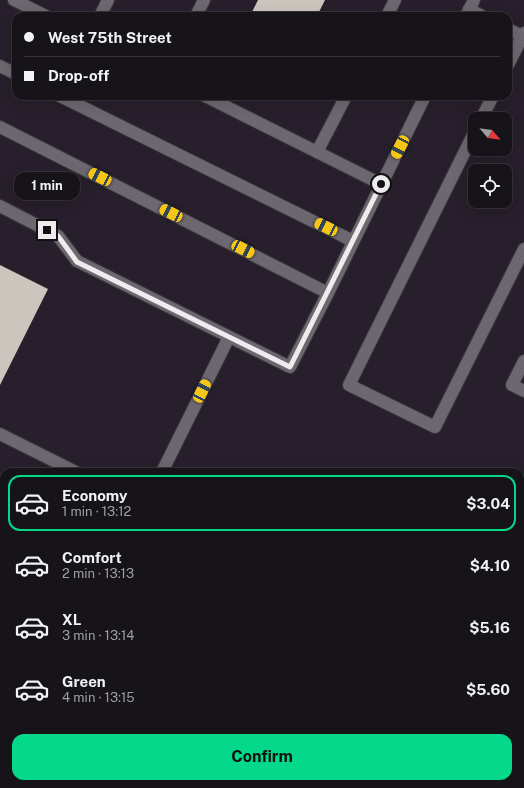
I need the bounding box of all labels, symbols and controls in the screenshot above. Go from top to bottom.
text: West 75th Street [48,29,172,46]
text: Drop-off [48,67,109,84]
north arrow [468,112,512,156]
map controls [468,112,512,208]
car [389,134,411,160]
button: locate [468,164,512,208]
car [87,166,113,188]
callout: 1 min [14,172,80,200]
route start [372,175,390,193]
text: 1 min [31,178,63,193]
car [158,202,184,224]
car [313,216,339,238]
route end [38,221,56,239]
car [230,238,256,260]
car [191,378,213,404]
icon: car [14,485,50,521]
text: Economy [62,487,127,504]
text: $3.04 [466,495,510,512]
text: 1 min · 13:12 [62,504,131,519]
icon: car [14,547,50,583]
text: Comfort [62,549,122,566]
text: $4.10 [470,557,510,574]
text: 2 min · 13:13 [62,566,134,581]
icon: car [14,609,50,645]
text: XL [62,611,81,628]
text: $5.16 [469,619,510,636]
text: 3 min · 13:14 [62,628,135,643]
icon: car [14,671,50,707]
text: Green [62,673,106,690]
text: $5.60 [466,681,510,698]
text: 4 min · 13:15 [62,690,135,705]
button: Confirm [12,734,512,780]

